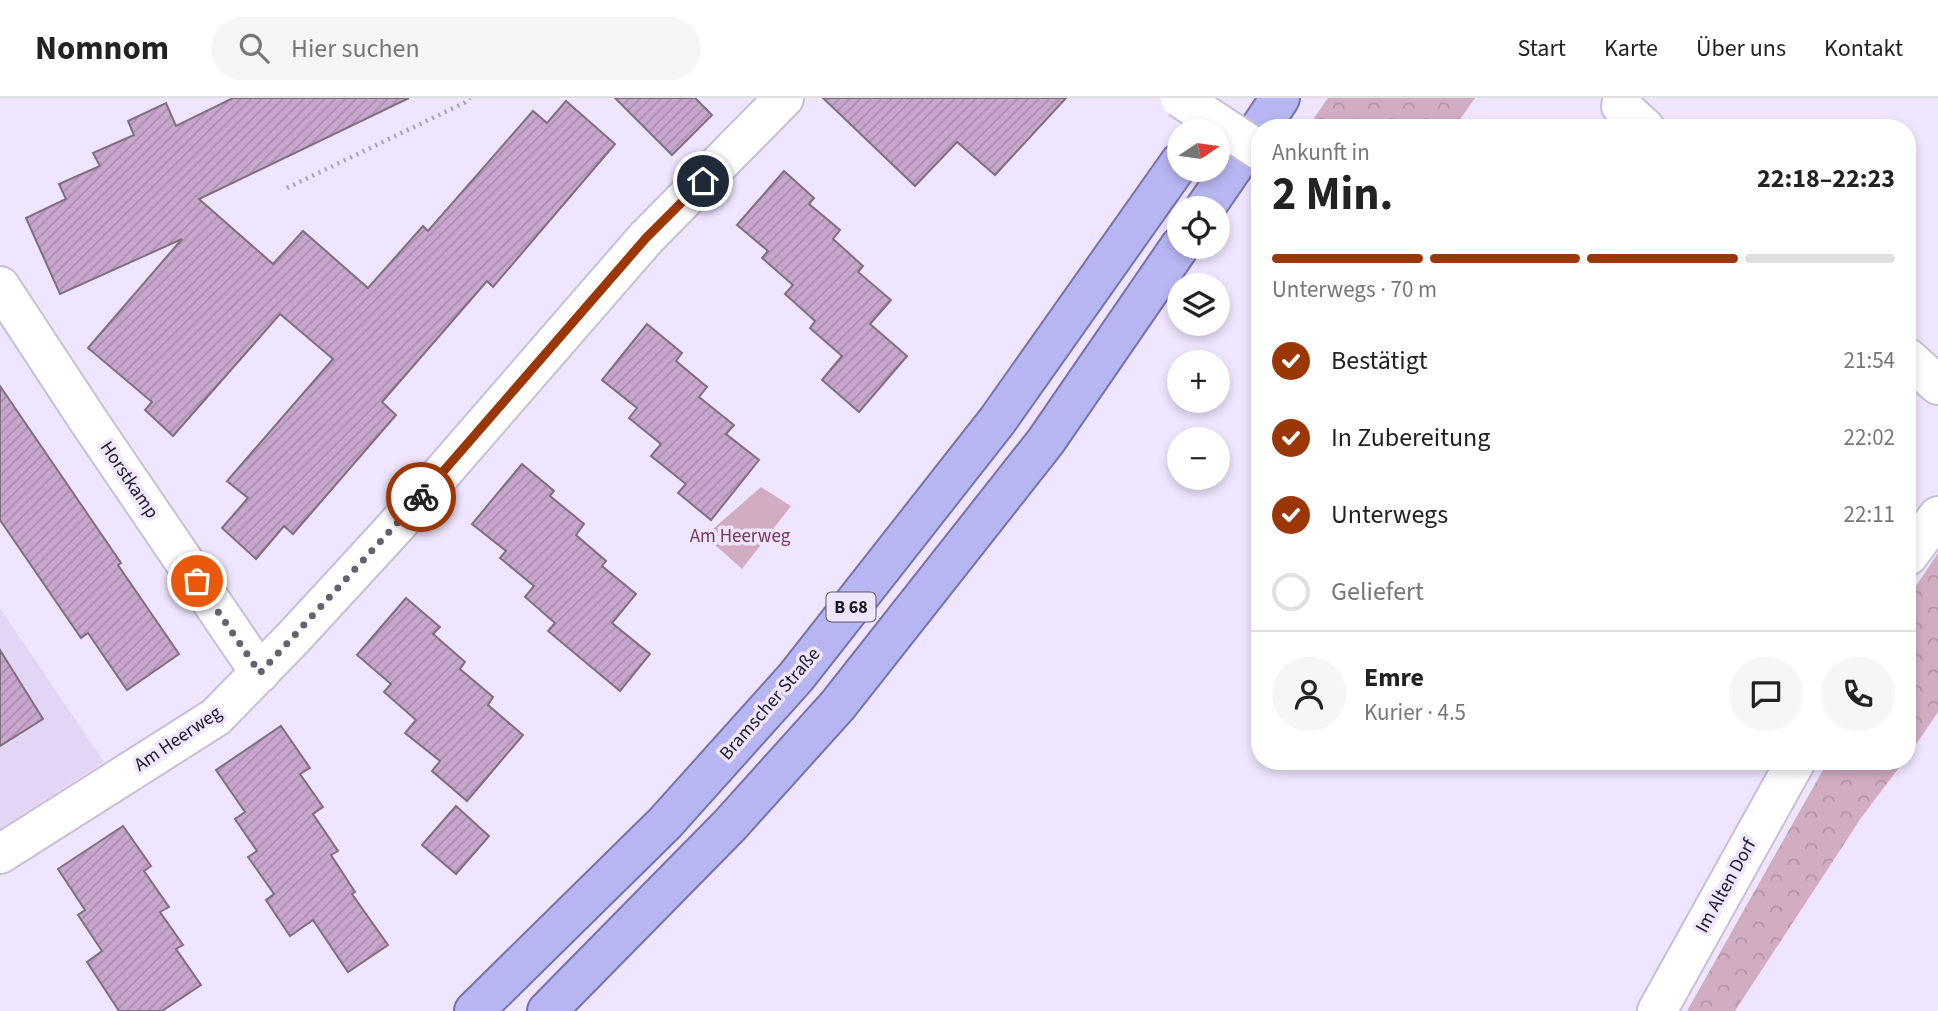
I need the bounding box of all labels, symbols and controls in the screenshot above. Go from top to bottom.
search box [211,17,701,80]
text: Nomnom [35,25,169,72]
icon: search [235,29,273,67]
text: Hier suchen [291,30,420,67]
text: Start [1518,31,1566,66]
text: Karte [1604,31,1658,66]
text: Über uns [1696,31,1786,66]
text: Kontakt [1824,31,1903,66]
north arrow [1167,119,1230,182]
map controls [1167,119,1230,490]
text: Ankunft in [1272,136,1370,169]
pin [673,151,733,211]
text: 22:18–22:23 [1757,160,1895,197]
icon: home [684,162,722,200]
text: 2 Min. [1272,162,1393,227]
button: locate [1167,196,1230,259]
button: layers [1167,273,1230,336]
text: Unterwegs · 70 m [1272,273,1437,306]
icon: check [1272,342,1310,380]
text: Bestätigt [1331,342,1428,379]
text: 21:54 [1844,344,1895,377]
button: + [1167,350,1230,413]
icon: check [1272,419,1310,457]
text: In Zubereitung [1331,419,1490,456]
text: 22:02 [1844,421,1895,454]
button: − [1167,427,1230,490]
street label: Horstkamp [93,436,165,524]
courier [386,462,456,532]
icon: bike [402,478,440,516]
icon: check [1272,496,1310,534]
text: Unterwegs [1331,496,1448,533]
text: 22:11 [1844,498,1895,531]
park label: Am Heerweg [690,523,791,550]
pin [167,551,227,611]
icon: bag [178,562,216,600]
text: Geliefert [1331,573,1424,610]
road number: B 68 [826,592,876,622]
street label: Bramscher Straße [713,642,827,766]
button: person [1272,657,1346,731]
button: chat [1729,657,1803,731]
button: phone [1821,657,1895,731]
text: Emre [1364,659,1424,696]
text: Kurier · 4.5 [1364,696,1466,729]
street label: Am Heerweg [129,699,228,778]
street label: Im Alten Dorf [1689,833,1764,938]

